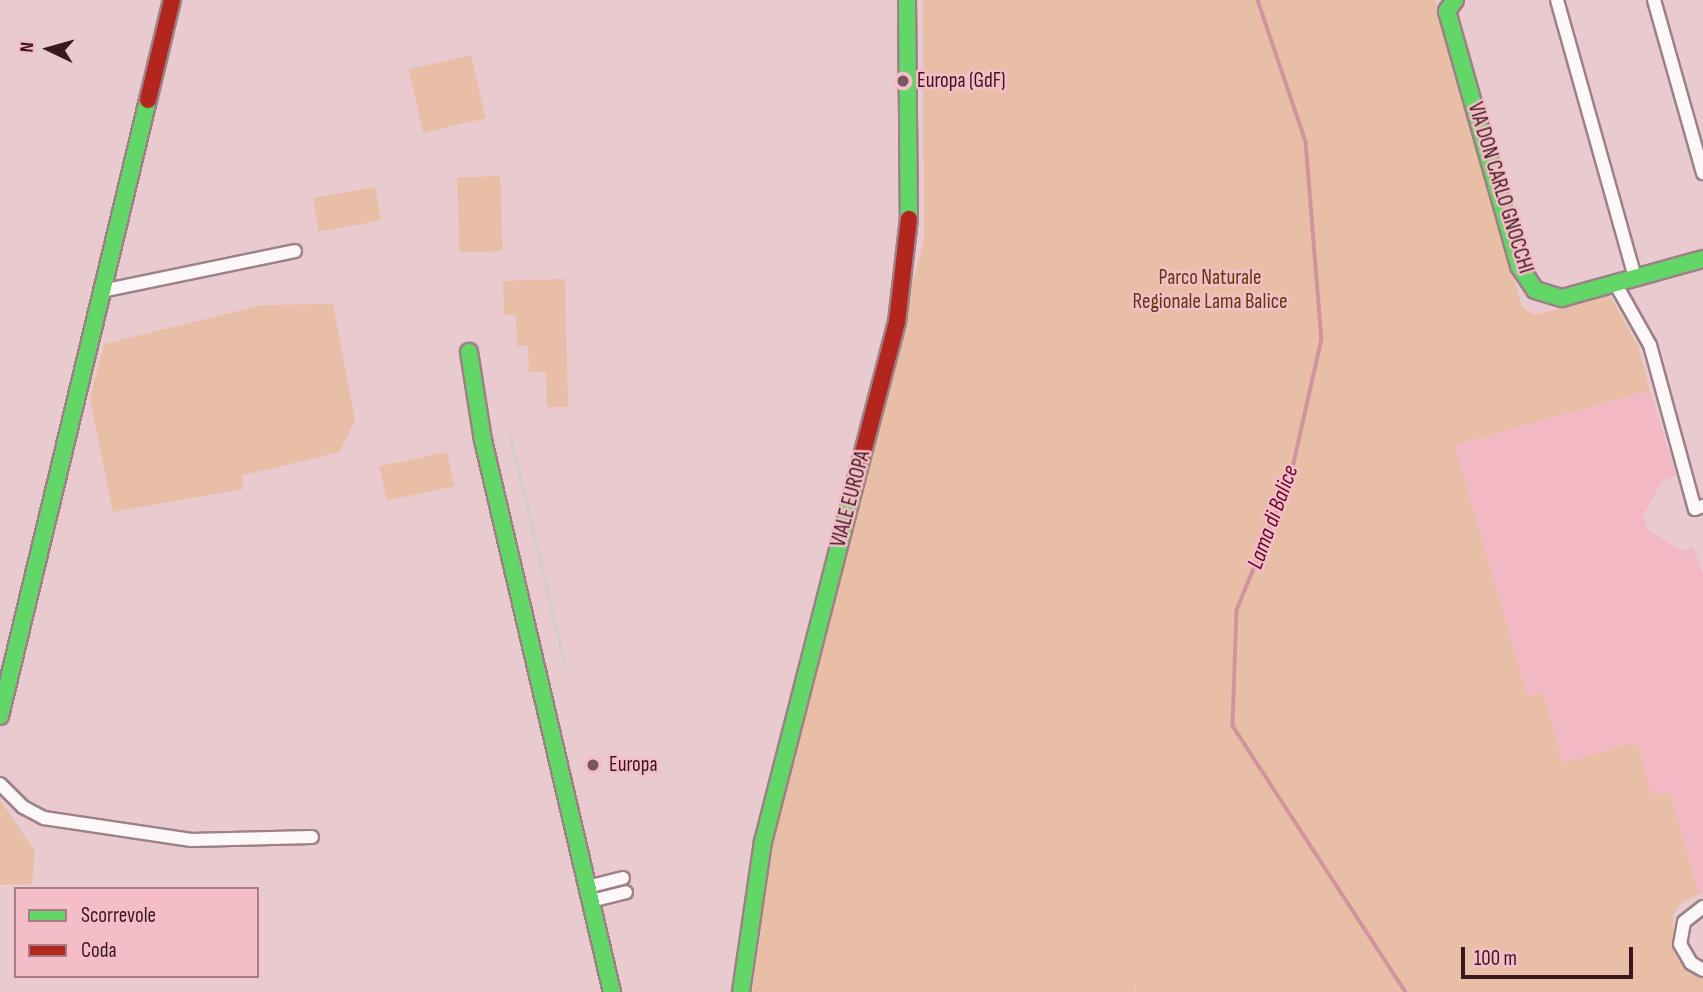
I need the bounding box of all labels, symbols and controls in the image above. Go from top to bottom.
north arrow [14,14,84,84]
text: N [16,41,39,53]
place label: Europa (GdF) [917,68,1006,94]
marker: Europa (GdF) [895,73,911,89]
street label: VIA DON CARLO GNOCCHI [1462,99,1538,277]
park label: Parco Naturale Regionale Lama Balice [1133,265,1287,315]
street label: VIALE EUROPA [826,448,876,550]
water label: Lama di Balice [1242,461,1304,573]
place label: Europa [609,752,658,778]
marker: Europa [583,755,603,775]
legend [14,887,259,978]
text: Scorrevole [81,903,156,928]
scale bar [1465,932,1636,976]
text: Coda [81,938,117,963]
text: 100 m [1474,946,1517,971]

